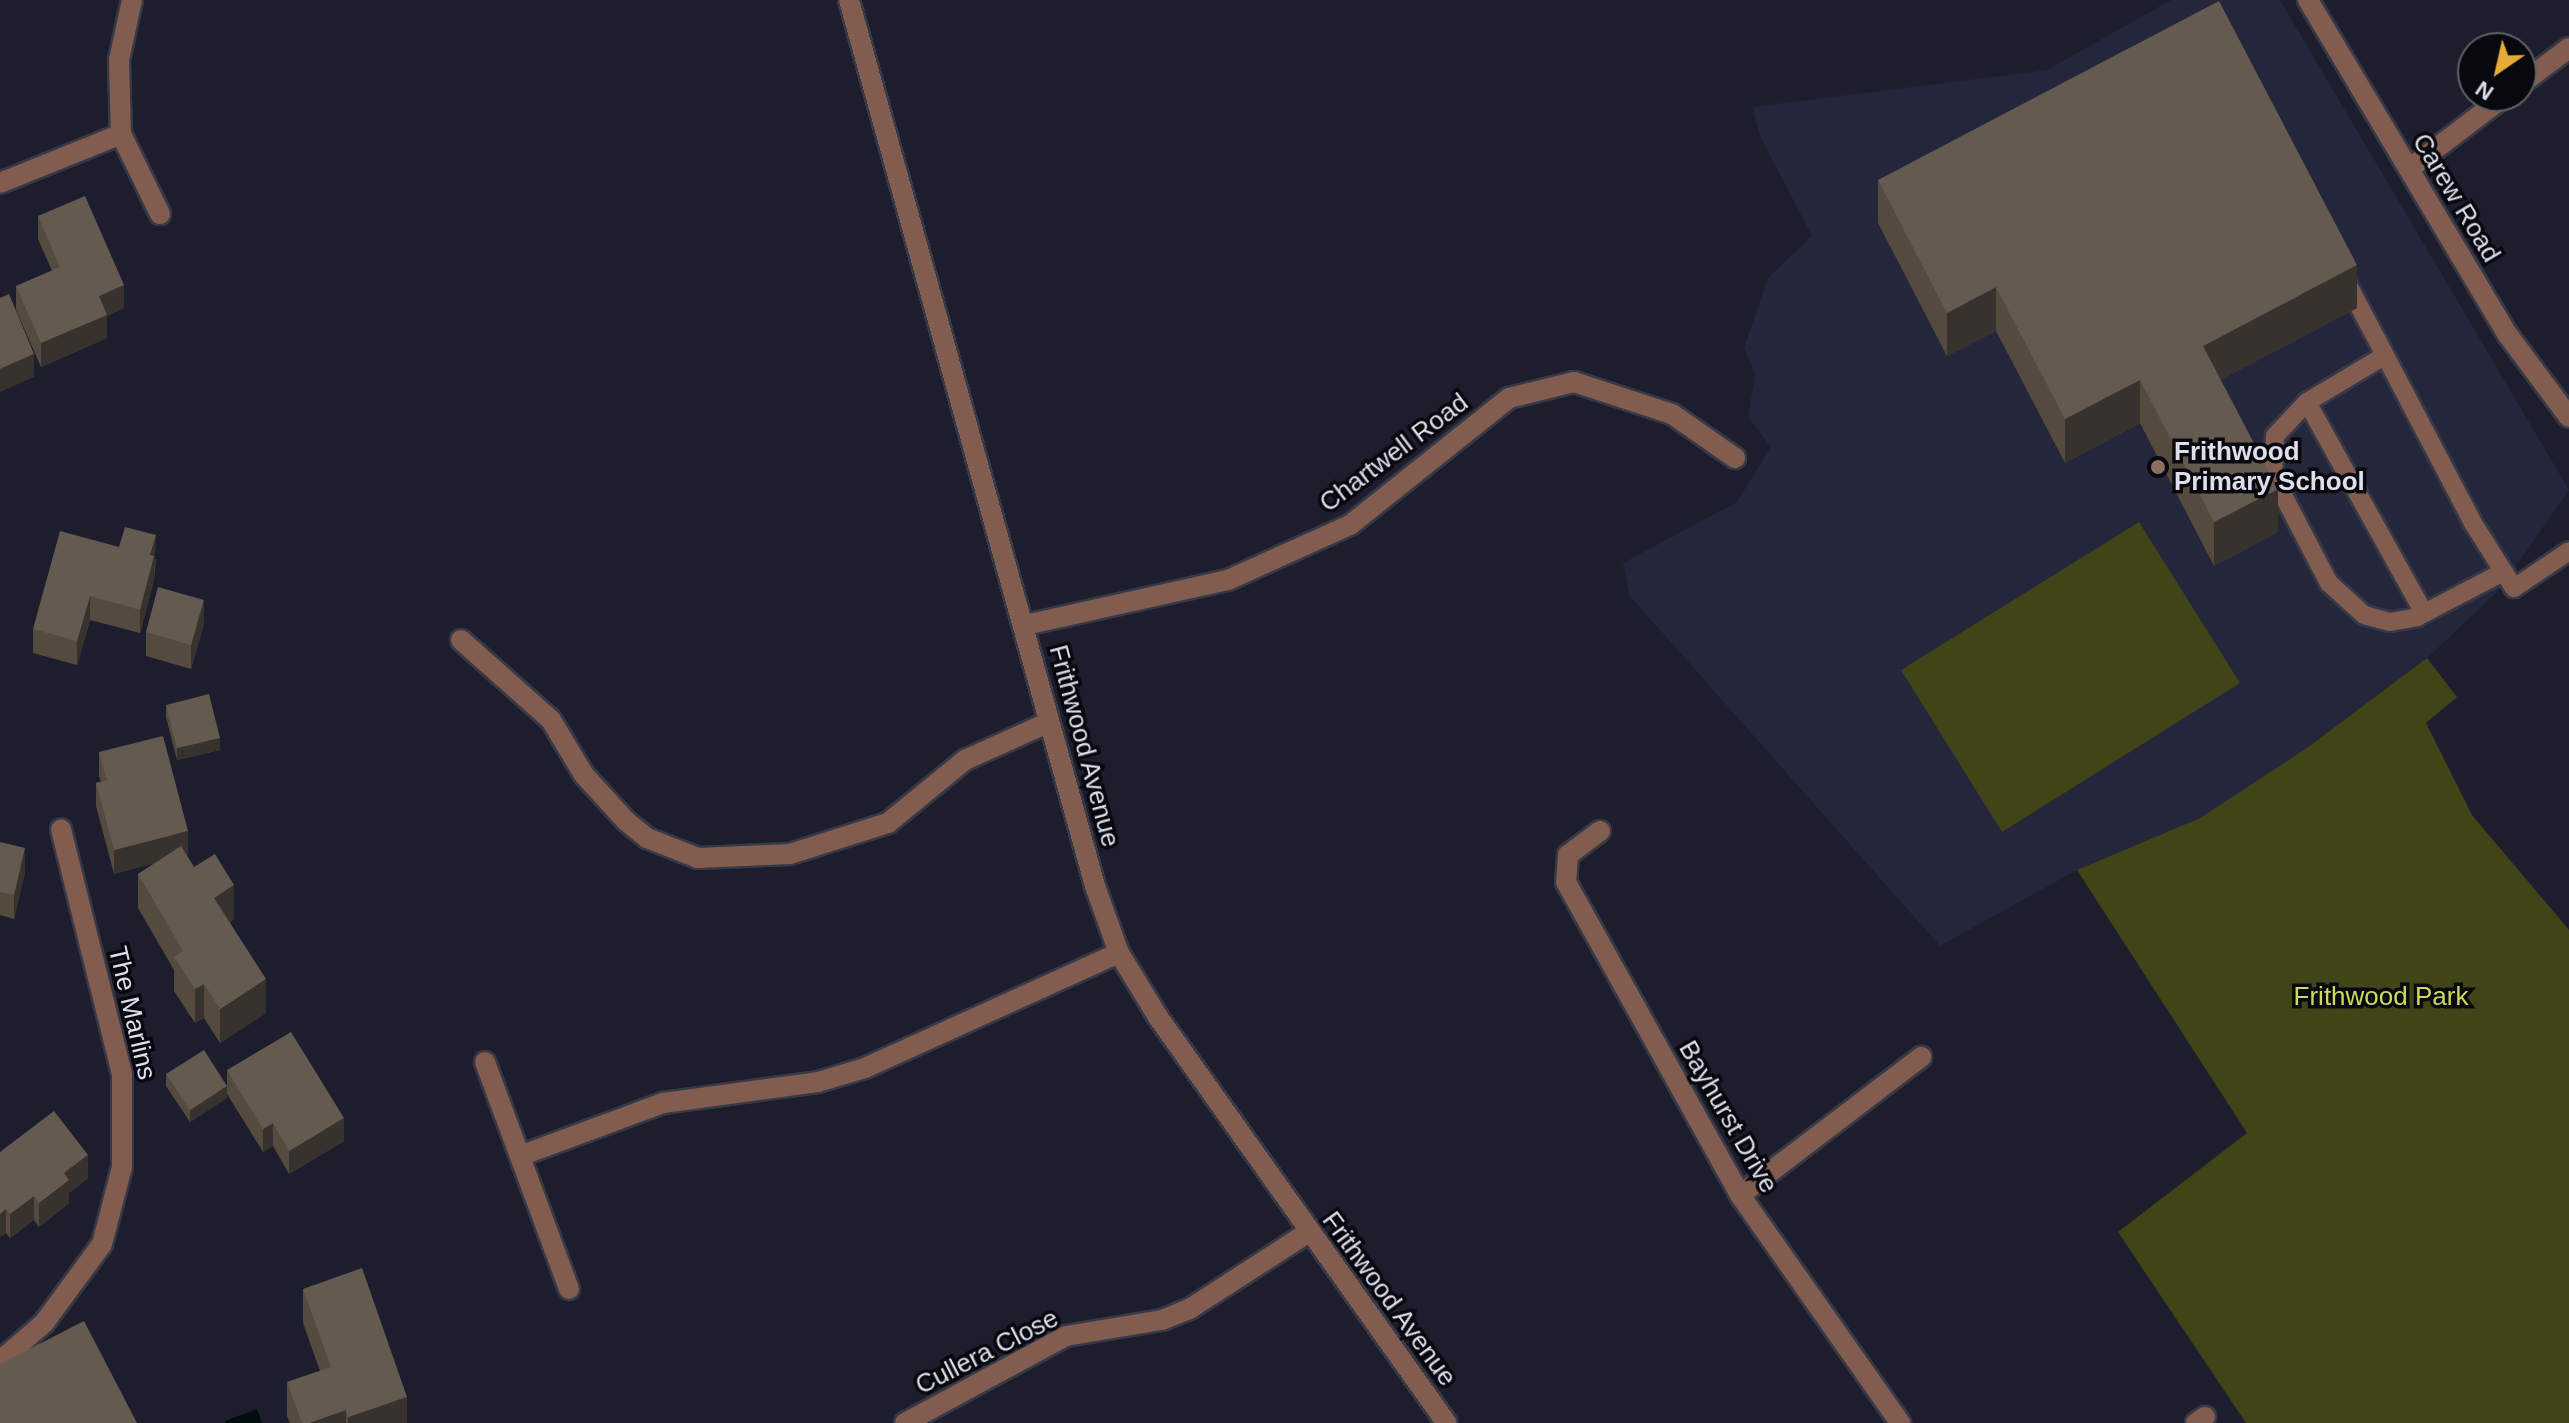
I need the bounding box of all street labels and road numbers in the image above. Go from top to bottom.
street label: Carew Road [2405,128,2507,268]
street label: Chartwell Road [1314,387,1474,519]
street label: Frithwood Avenue [1042,641,1126,851]
street label: The Marlins [102,943,162,1083]
street label: Bayhurst Drive [1672,1035,1784,1199]
street label: Frithwood Avenue [1315,1205,1463,1393]
street label: Cullera Close [910,1303,1064,1401]

